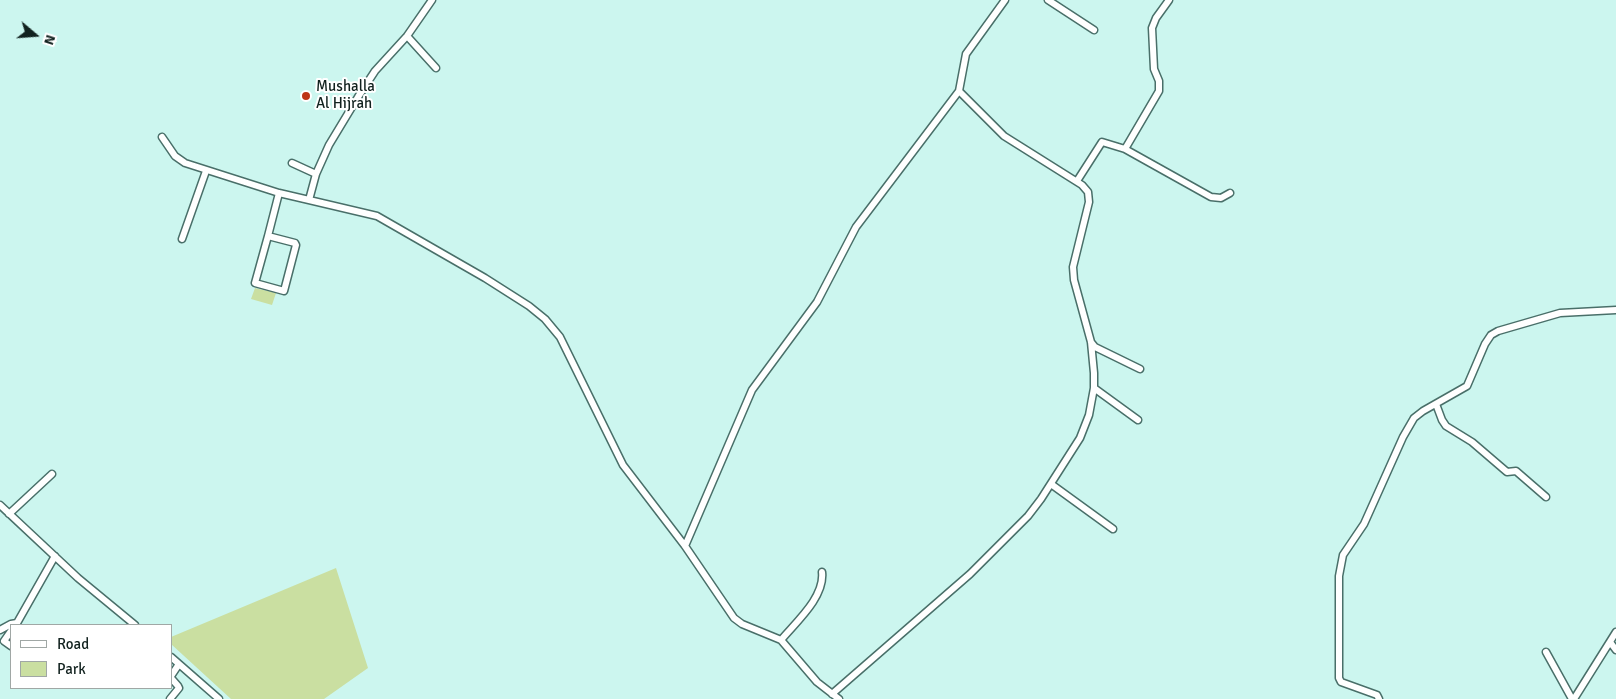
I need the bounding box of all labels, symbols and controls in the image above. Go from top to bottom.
north arrow [10,10,60,60]
text: N [40,33,59,47]
place label: Mushalla Al Hijrah [316,78,375,113]
marker: Mushalla Al Hijrah [300,90,312,102]
legend [10,624,172,689]
text: Road [57,635,89,653]
text: Park [57,660,86,678]

